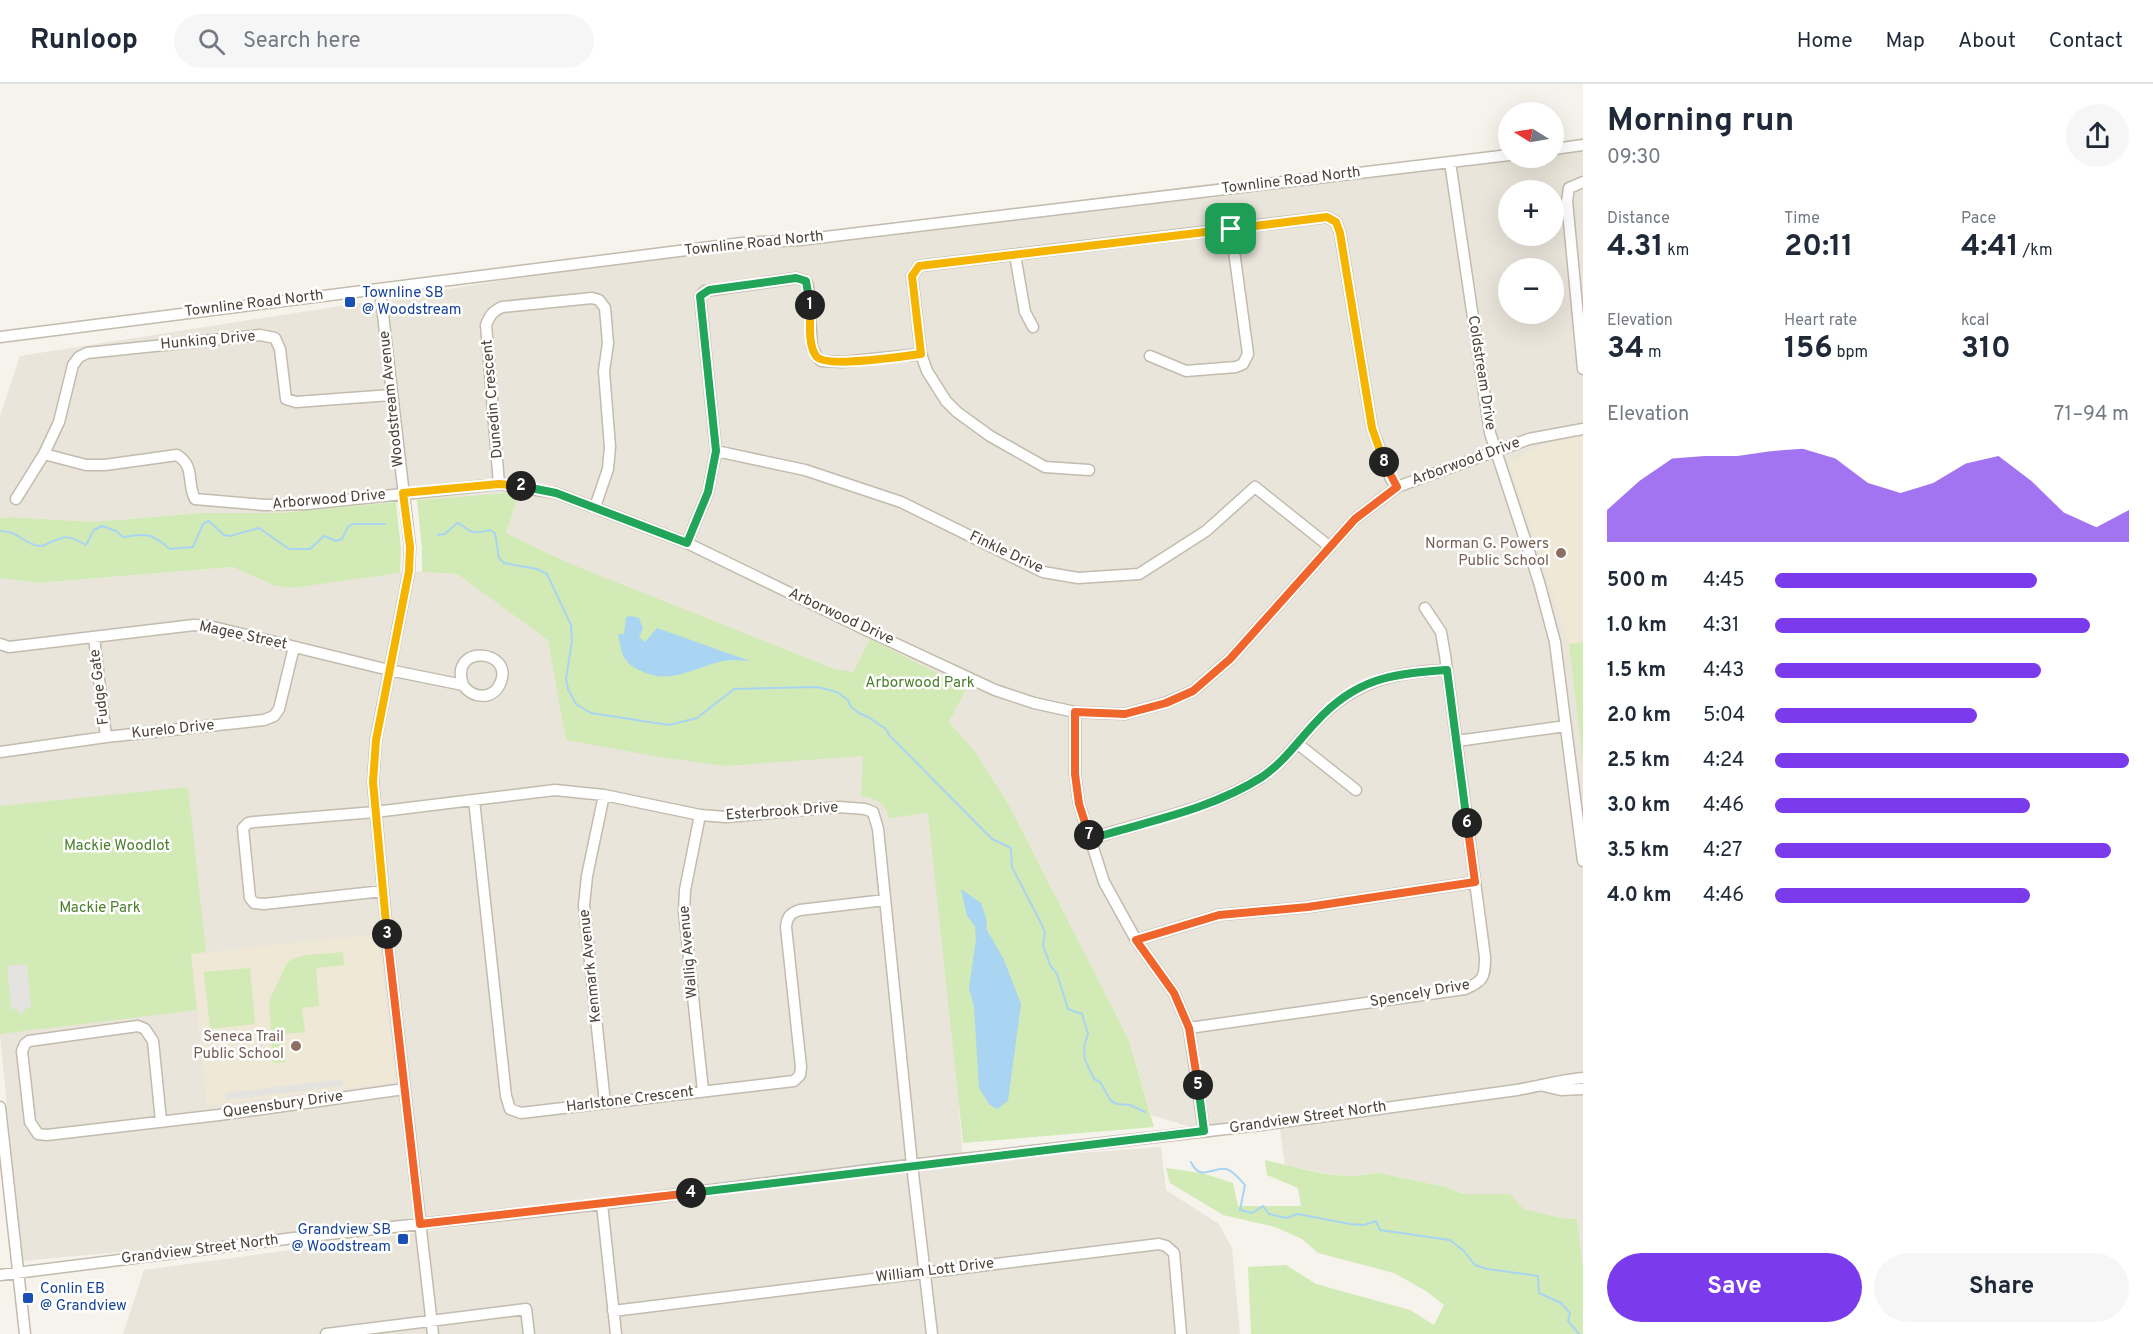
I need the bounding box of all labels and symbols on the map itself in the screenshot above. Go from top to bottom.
north arrow [1498,102,1564,168]
street label: Townline Road North [1220,163,1362,199]
pin [1205,203,1256,254]
street label: Townline Road North [683,227,825,261]
place label: Townline SB @ Woodstream [362,284,462,320]
street label: Townline Road North [183,286,325,322]
pin: 1 [795,290,825,320]
marker: Townline SB @ Woodstream [343,295,357,309]
street label: Coldstream Drive [1463,314,1499,432]
street label: Hunking Drive [160,327,256,355]
street label: Woodstream Avenue [375,330,409,468]
street label: Dunedin Crescent [478,339,508,459]
street label: Arborwood Drive [1409,434,1523,490]
pin: 8 [1369,447,1399,477]
pin: 2 [506,471,536,501]
street label: Arborwood Drive [271,486,387,514]
street label: Finkle Drive [966,528,1046,578]
place label: Norman G. Powers Public School [1425,535,1549,571]
marker: Norman G. Powers Public School [1554,546,1568,560]
street label: Arborwood Drive [785,584,897,650]
street label: Magee Street [197,617,289,655]
street label: Fudge Gate [86,648,114,726]
park label: Arborwood Park [865,674,975,693]
street label: Kurelo Drive [131,716,215,744]
street label: Esterbrook Drive [725,799,839,825]
pin: 6 [1452,808,1482,838]
pin: 7 [1074,820,1104,850]
park label: Mackie Woodlot [64,837,170,856]
park label: Mackie Park [59,899,141,918]
street label: Wallig Avenue [675,905,703,999]
street label: Kenmark Avenue [576,908,606,1024]
pin: 3 [372,919,402,949]
street label: Spencely Drive [1369,976,1471,1012]
place label: Seneca Trail Public School [193,1028,284,1064]
marker: Seneca Trail Public School [289,1039,303,1053]
pin: 5 [1183,1070,1213,1100]
street label: Harlstone Crescent [565,1083,695,1117]
street label: Queensbury Drive [222,1087,344,1123]
street label: Grandview Street North [1228,1098,1388,1138]
pin: 4 [676,1178,706,1208]
place label: Grandview SB @ Woodstream [291,1221,391,1257]
street label: Grandview Street North [120,1231,280,1269]
marker: Grandview SB @ Woodstream [396,1232,410,1246]
street label: William Lott Drive [875,1254,995,1288]
place label: Conlin EB @ Grandview [40,1280,127,1316]
marker: Conlin EB @ Grandview [21,1291,35,1305]

